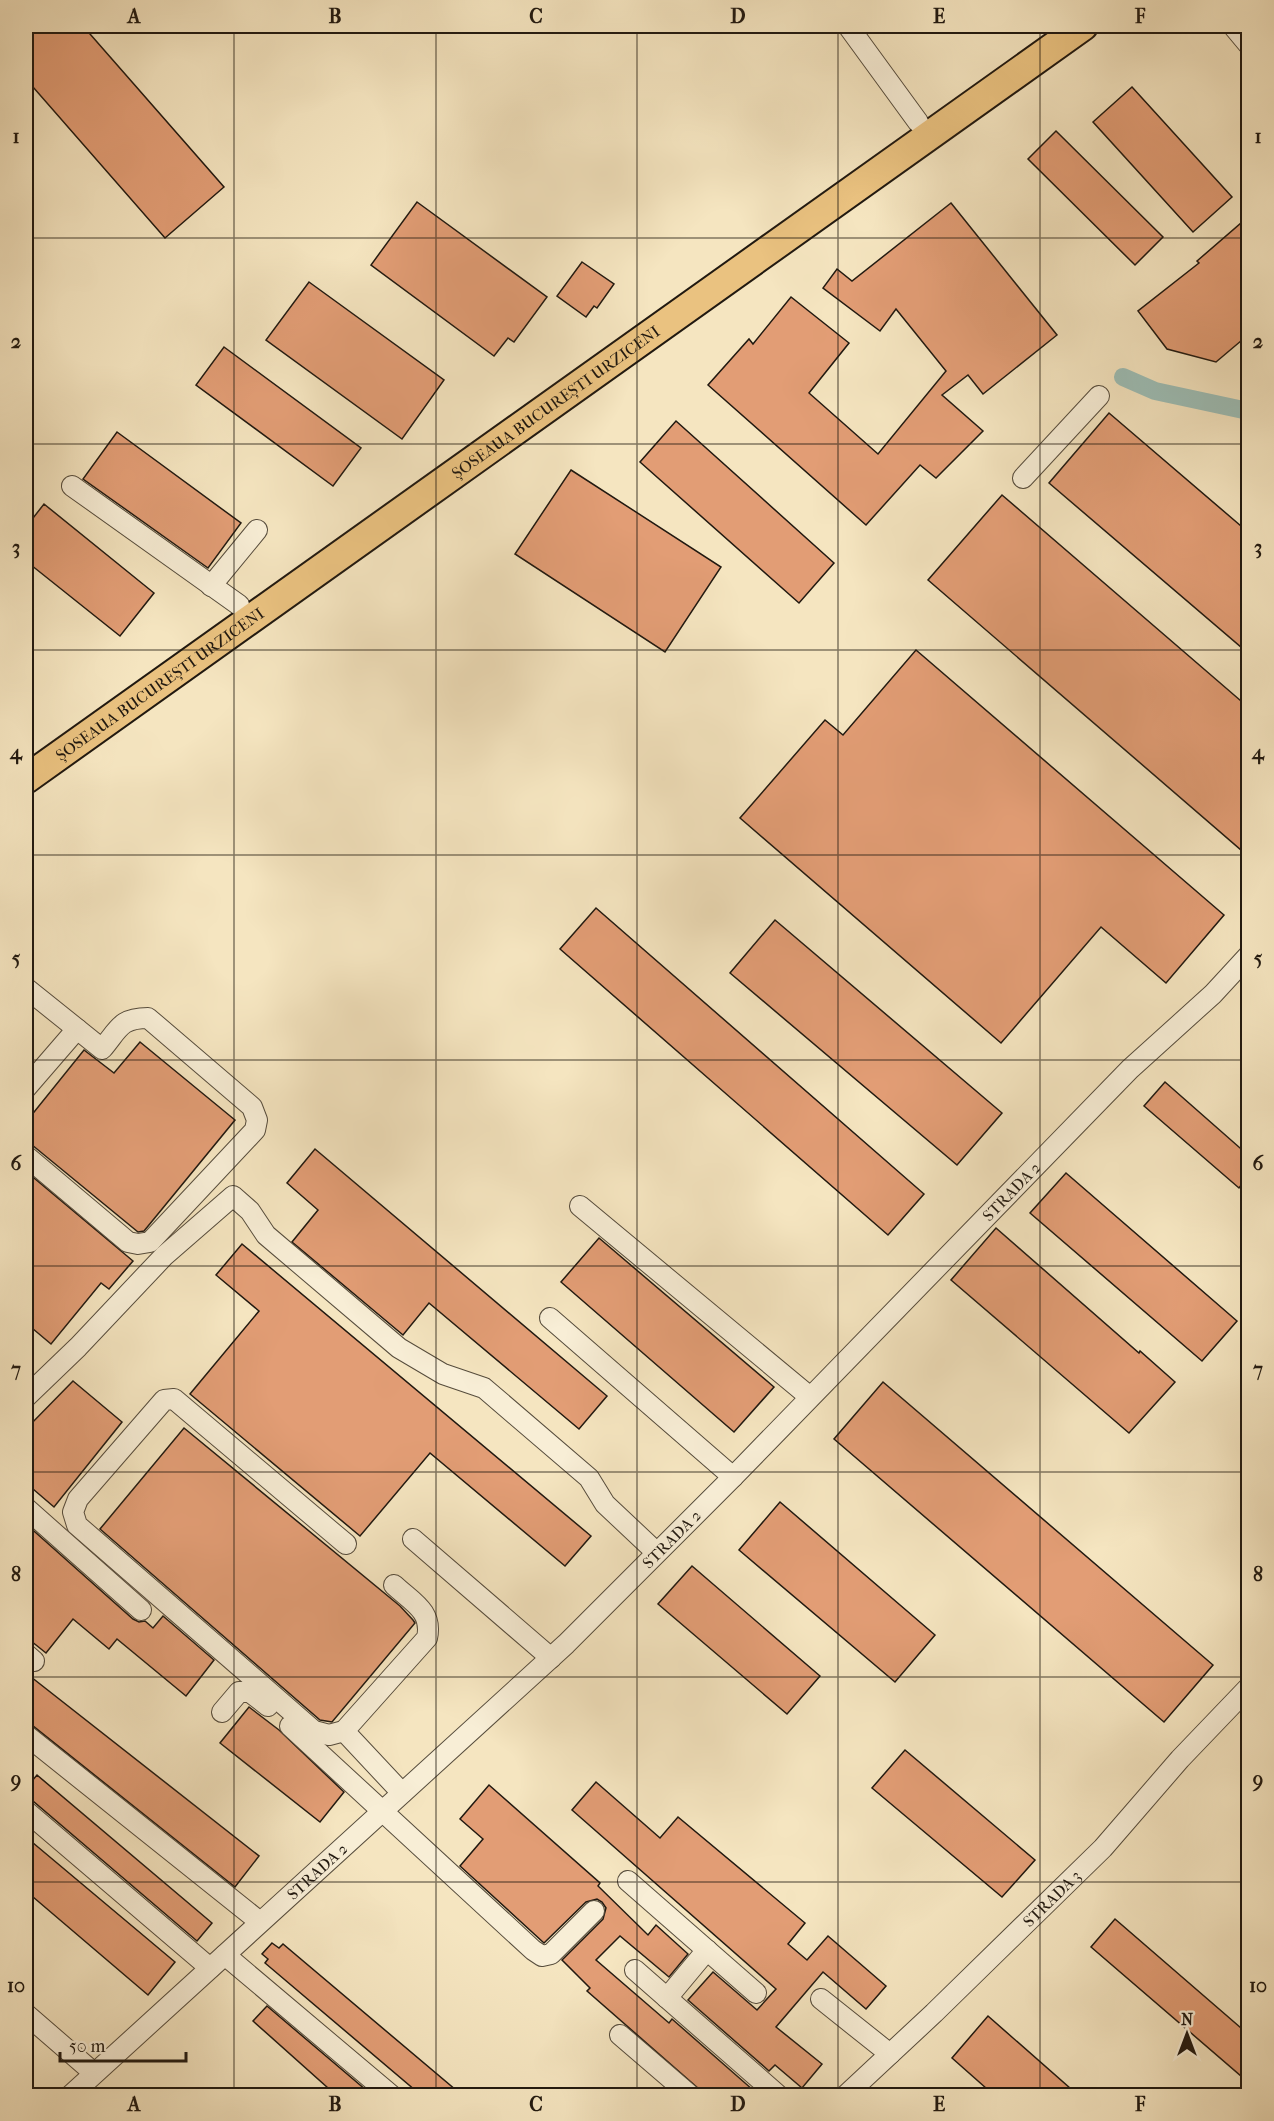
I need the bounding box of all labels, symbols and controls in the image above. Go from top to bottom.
text: A [126,5,142,28]
text: B [328,5,342,28]
text: C [529,5,543,28]
text: D [730,5,746,28]
text: E [933,5,945,28]
text: F [1134,5,1146,28]
text: 1 [12,125,20,148]
text: 1 [1254,125,1262,148]
street label: ȘOSEAUA BUCUREȘTI URZICENI [448,321,663,482]
text: 2 [11,330,21,353]
text: 2 [1253,330,1263,353]
text: 3 [12,536,20,559]
text: 3 [1254,536,1262,559]
street label: ȘOSEAUA BUCUREȘTI URZICENI [52,603,267,764]
text: 4 [9,741,23,765]
text: 4 [1251,741,1265,765]
text: 5 [12,947,21,970]
text: 5 [1254,947,1263,970]
text: 6 [11,1152,23,1175]
text: 6 [1253,1152,1265,1175]
street label: STRADA 2 [978,1158,1044,1225]
text: 7 [10,1358,21,1381]
text: 7 [1252,1358,1263,1381]
street label: STRADA 2 [638,1505,705,1572]
text: 8 [11,1563,21,1586]
text: 8 [1253,1563,1263,1586]
text: 9 [10,1769,21,1792]
text: 9 [1252,1769,1263,1792]
street label: STRADA 2 [283,1839,351,1903]
street label: STRADA 3 [1019,1866,1084,1931]
text: 10 [7,1974,25,1997]
text: 10 [1249,1974,1267,1997]
north arrow [1157,2004,1217,2064]
text: N [1181,2010,1194,2029]
scale bar [60,2025,186,2063]
text: 50 m [69,2036,106,2057]
text: A [126,2093,142,2116]
text: B [328,2093,342,2116]
text: C [529,2093,543,2116]
text: D [730,2093,746,2116]
text: E [933,2093,945,2116]
text: F [1134,2093,1146,2116]

